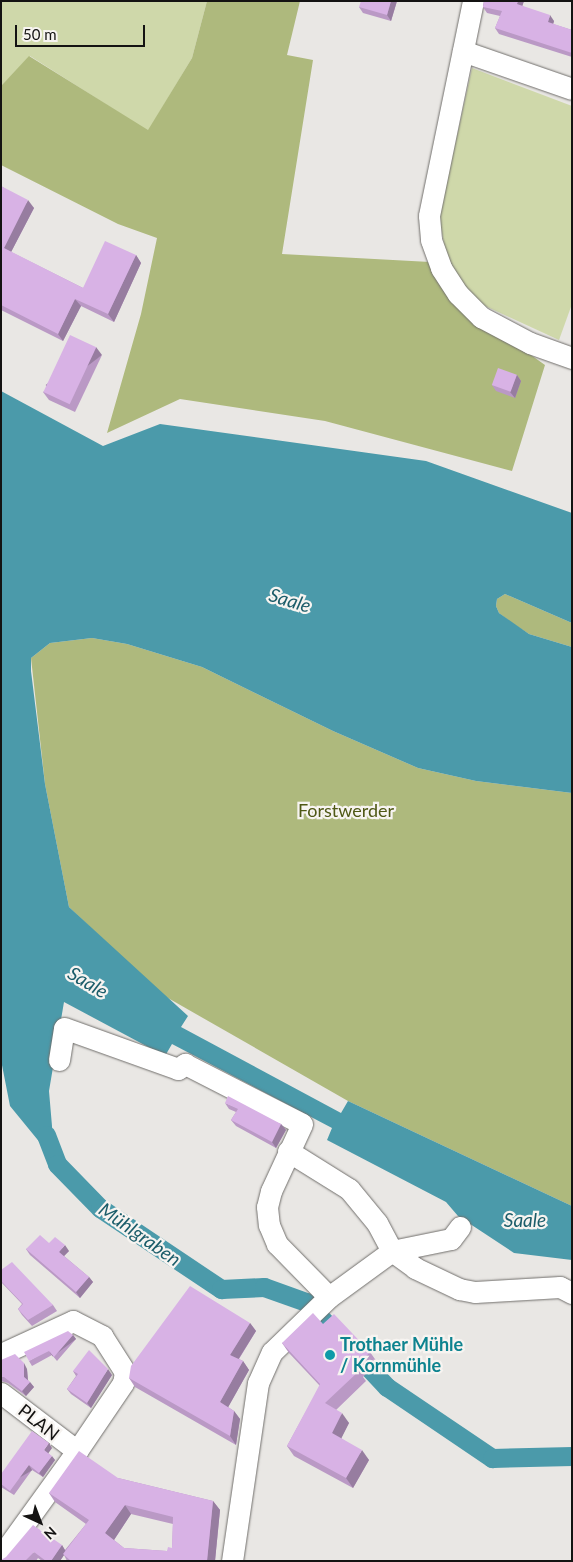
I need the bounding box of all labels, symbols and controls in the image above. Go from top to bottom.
scale bar [18,15,148,47]
text: 50 m [23,25,57,43]
water label: Saale [266,583,314,617]
park label: Forstwerder [298,799,394,821]
water label: Saale [64,961,112,1003]
water label: Mühlgraben [95,1197,185,1271]
water label: Saale [504,1209,546,1231]
place label: Trothaer Mühle / Kornmühle [340,1334,464,1376]
marker: Trothaer Mühle / Kornmühle [324,1349,336,1361]
street label: PLAN [14,1399,64,1445]
north arrow [15,1497,65,1547]
text: N [41,1523,60,1543]

